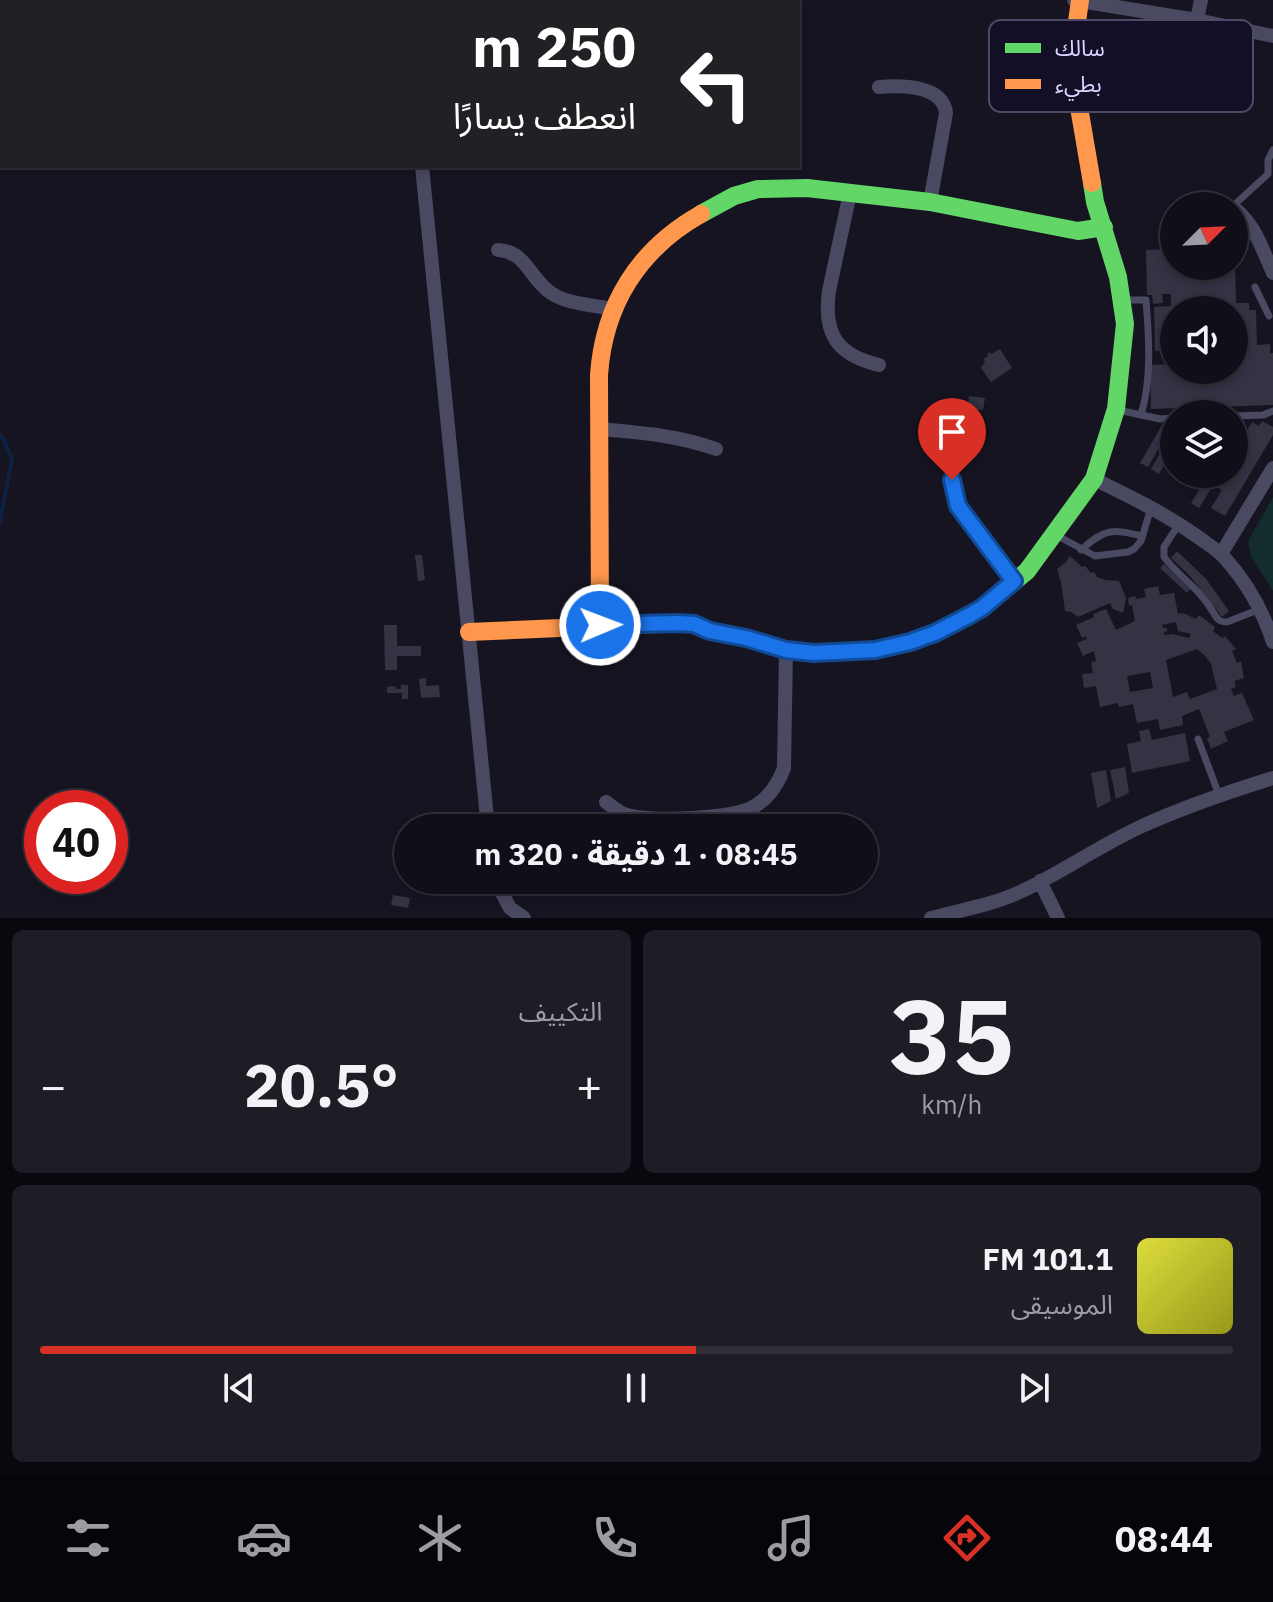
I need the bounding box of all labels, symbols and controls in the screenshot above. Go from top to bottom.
text: 250 m [472,10,636,82]
legend [989,20,1253,112]
icon: left [664,32,768,136]
text: سالك [1055,33,1105,62]
text: بطيء [1055,69,1102,101]
text: انعطف يسارًا [453,92,636,139]
north arrow [1160,192,1248,280]
map controls [1160,192,1248,488]
button: sound [1160,296,1248,384]
pin [918,398,986,480]
button: layers [1160,400,1248,488]
icon: arrive [930,410,974,454]
position arrow [558,583,642,667]
speed limit sign: 40 [24,790,128,894]
text: 08:45 · 1 دقيقة · 320 m [474,834,798,873]
text: 35 [889,967,1014,1103]
text: التكييف [519,994,603,1028]
text: 20.5° [244,1045,399,1124]
text: − [40,1057,66,1114]
text: + [576,1057,603,1114]
text: km/h [921,1087,982,1121]
text: 101.1 FM [982,1239,1113,1278]
text: الموسيقى [1011,1287,1113,1321]
icon: previous [217,1366,261,1410]
icon: pause [614,1366,658,1410]
icon: next [1012,1366,1056,1410]
icon: filters [60,1510,116,1566]
icon: car [236,1510,292,1566]
icon: climate [412,1510,468,1566]
icon: phone [587,1510,643,1566]
icon: music [763,1510,819,1566]
icon: directions [939,1510,995,1566]
text: 08:44 [1115,1515,1213,1562]

